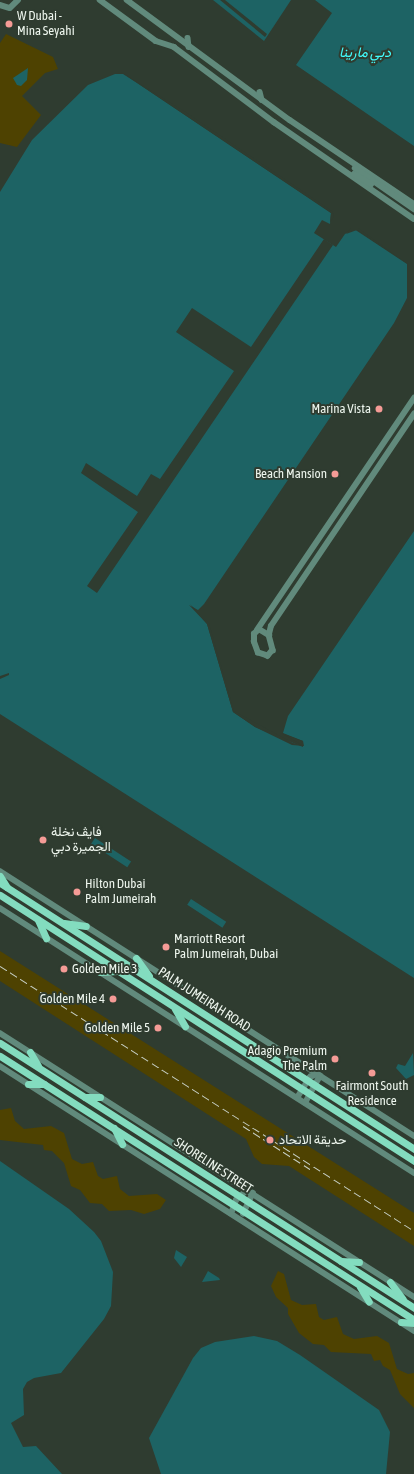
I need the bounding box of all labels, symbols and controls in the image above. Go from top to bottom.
place label: W Dubai - Mina Seyahi [17,9,75,40]
marker: W Dubai - Mina Seyahi [4,19,14,29]
water label: دبي مارينا [339,44,391,60]
place label: Marina Vista [312,401,371,417]
marker: Marina Vista [374,404,384,414]
place label: Beach Mansion [255,466,327,482]
marker: Beach Mansion [330,469,340,479]
place label: فايڤ نخلة الجميرة دبي [51,825,111,856]
marker: فايڤ نخلة الجميرة دبي [38,835,48,845]
place label: Hilton Dubai Palm Jumeirah [85,877,156,908]
marker: Hilton Dubai Palm Jumeirah [72,887,82,897]
place label: Marriott Resort Palm Jumeirah, Dubai [174,932,278,963]
marker: Marriott Resort Palm Jumeirah, Dubai [161,942,171,952]
place label: Golden Mile 3 [72,961,137,977]
marker: Golden Mile 3 [59,964,69,974]
street label: PALM JUMEIRAH ROAD [155,964,253,1036]
place label: Golden Mile 4 [40,991,105,1007]
marker: Golden Mile 4 [108,994,118,1004]
place label: Golden Mile 5 [85,1020,150,1036]
marker: Golden Mile 5 [153,1023,163,1033]
place label: Adagio Premium The Palm [248,1044,327,1075]
marker: Adagio Premium The Palm [330,1054,340,1064]
marker: Fairmont South Residence [367,1068,377,1078]
place label: Fairmont South Residence [335,1079,409,1110]
place label: حديقة الاتحاد [279,1132,347,1148]
marker: حديقة الاتحاد [264,1134,276,1146]
street label: SHORELINE STREET [171,1135,255,1197]

